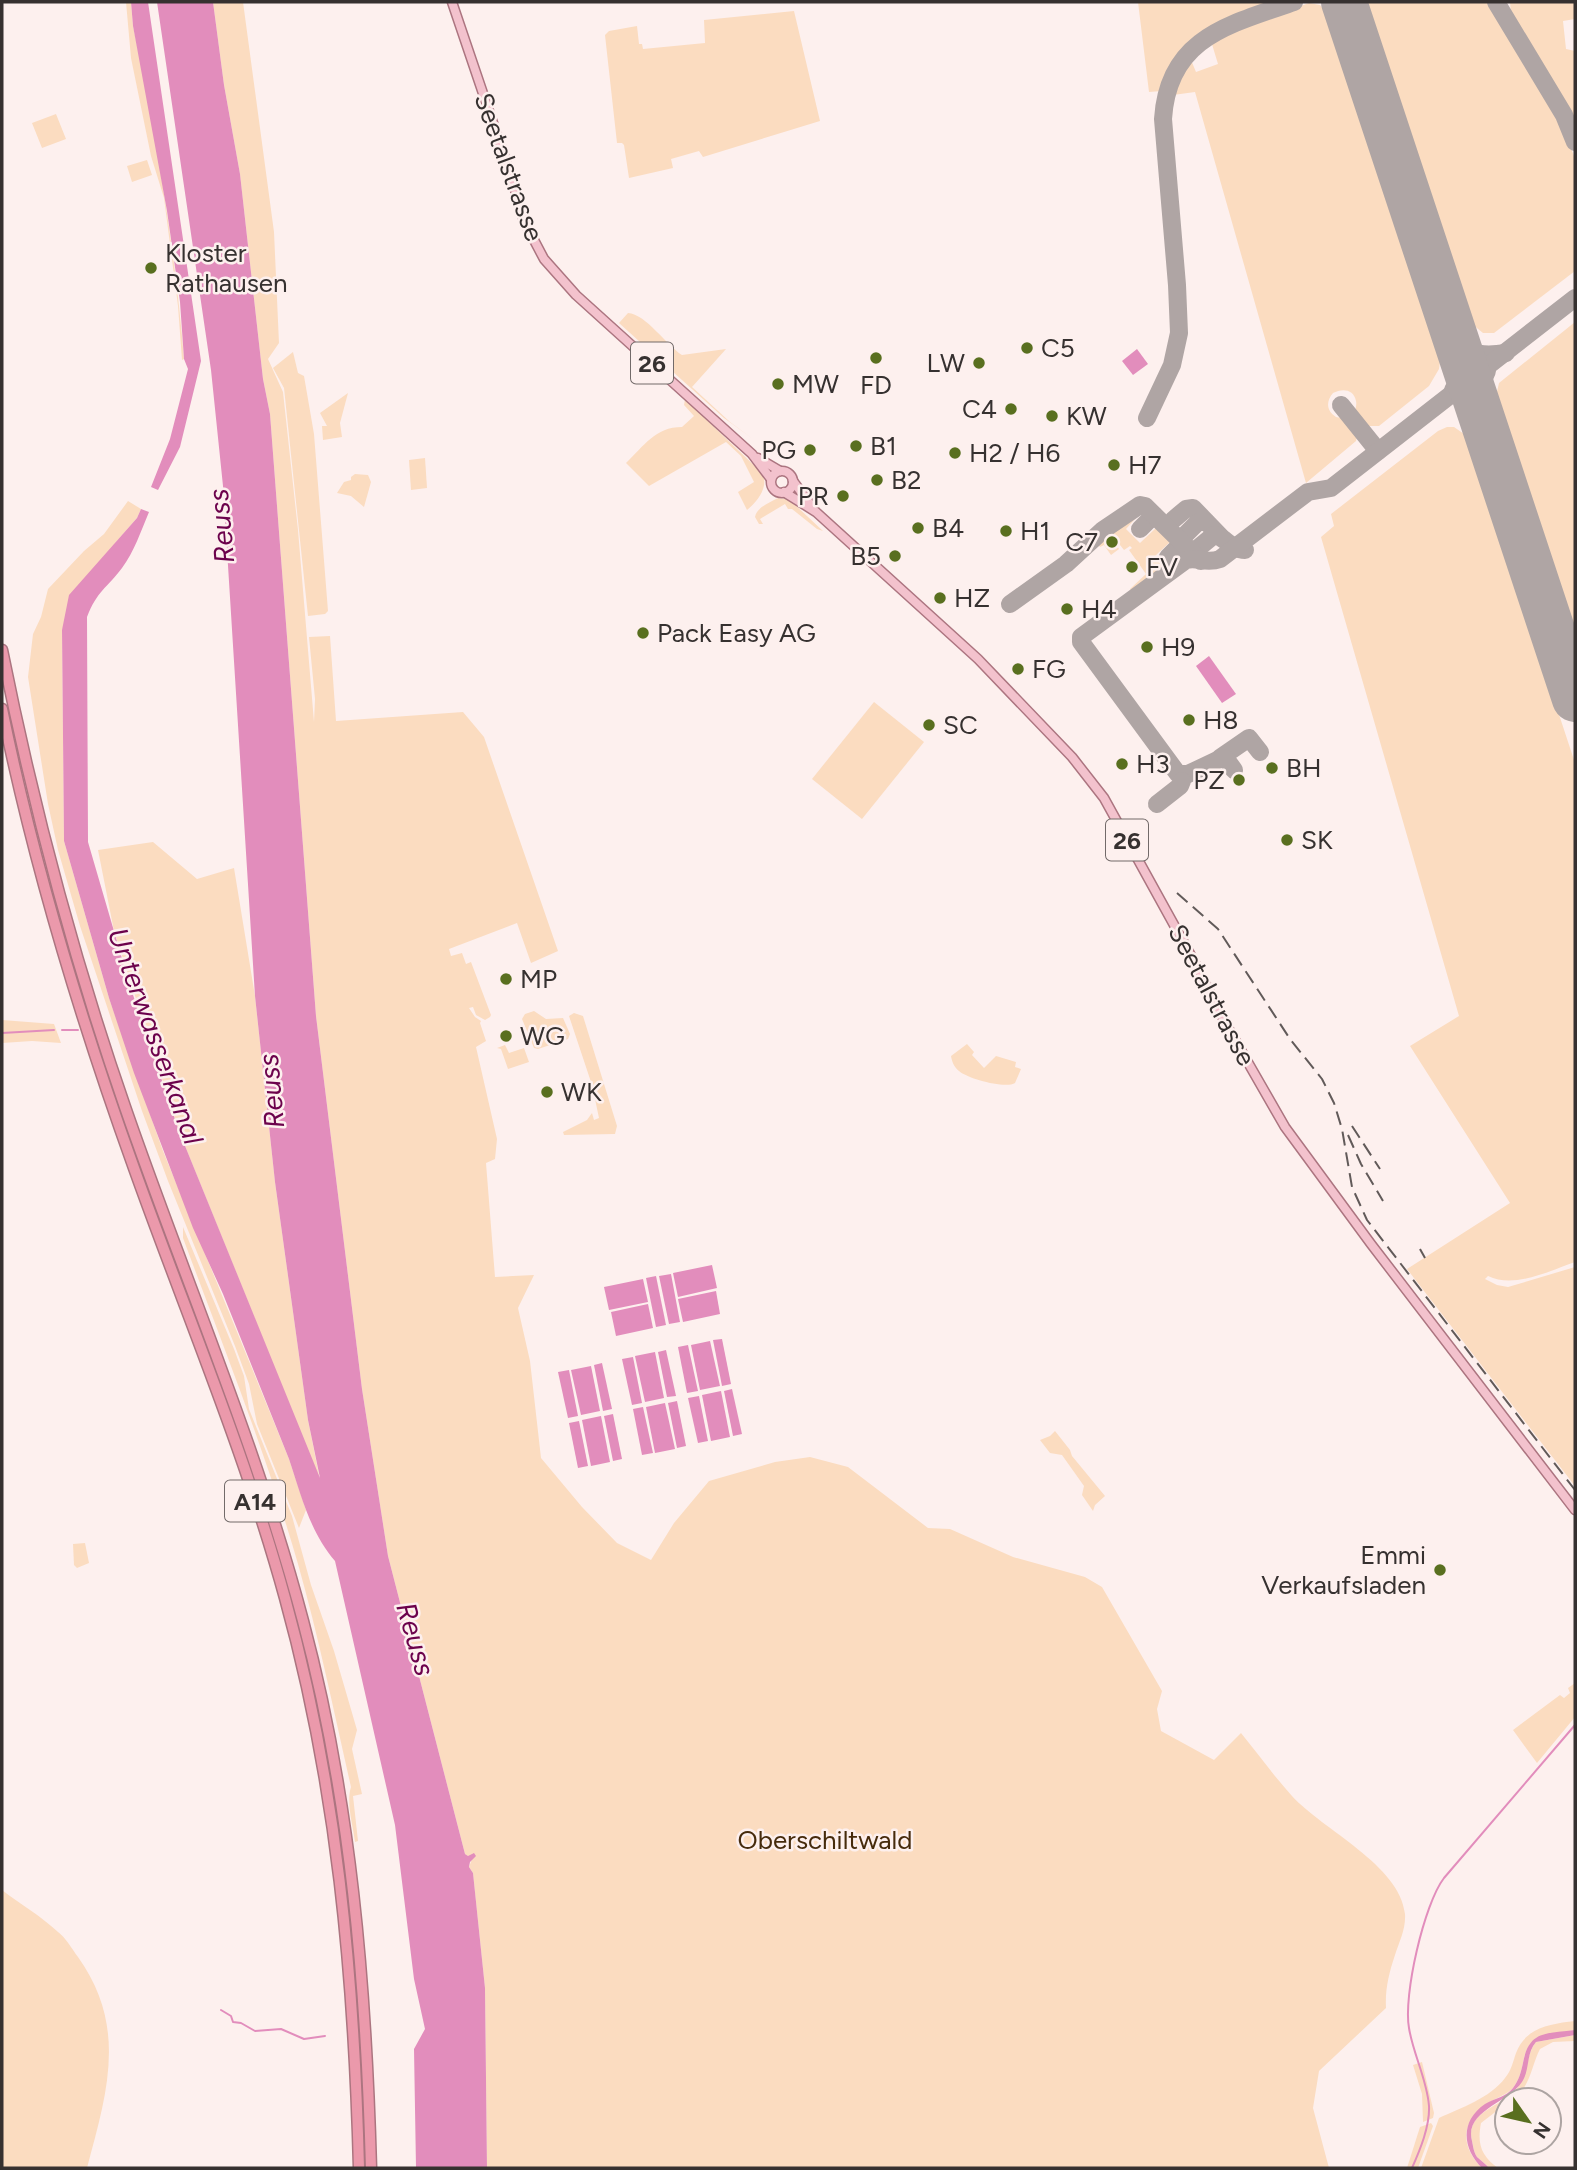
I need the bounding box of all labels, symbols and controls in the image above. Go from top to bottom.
street label: Seetalstrasse [467,88,551,246]
place label: Kloster Rathausen [165,237,287,299]
marker: Kloster Rathausen [143,260,159,276]
place label: C5 [1041,332,1075,364]
marker: C5 [1019,340,1035,356]
road number: 26 [631,342,673,384]
place label: LW [927,347,965,379]
marker: FD [868,350,884,366]
marker: LW [971,355,987,371]
place label: MW [792,368,839,400]
place label: FD [860,369,892,401]
marker: MW [770,376,786,392]
place label: C4 [962,393,997,425]
place label: KW [1066,400,1107,432]
marker: C4 [1003,401,1019,417]
marker: KW [1044,408,1060,424]
place label: B1 [870,430,897,462]
place label: PG [761,434,796,466]
place label: H2 / H6 [969,437,1060,469]
marker: B1 [848,438,864,454]
marker: PG [802,442,818,458]
marker: H2 / H6 [947,445,963,461]
place label: H7 [1128,449,1162,481]
marker: H7 [1106,457,1122,473]
place label: B2 [891,464,921,496]
marker: B2 [869,472,885,488]
place label: PR [798,480,829,512]
water label: Reuss [201,487,241,565]
marker: PR [835,488,851,504]
place label: B4 [932,512,964,544]
place label: H1 [1020,515,1050,547]
marker: B4 [910,520,926,536]
marker: H1 [998,523,1014,539]
place label: C7 [1065,526,1098,558]
marker: C7 [1104,534,1120,550]
place label: B5 [850,540,881,572]
marker: B5 [887,548,903,564]
place label: FV [1146,551,1178,583]
marker: FV [1124,559,1140,575]
place label: HZ [954,582,990,614]
marker: HZ [932,590,948,606]
place label: H4 [1081,593,1117,625]
marker: H4 [1059,601,1075,617]
place label: Pack Easy AG [657,617,816,649]
marker: Pack Easy AG [635,625,651,641]
place label: H9 [1161,631,1195,663]
marker: H9 [1139,639,1155,655]
place label: FG [1032,653,1066,685]
marker: FG [1010,661,1026,677]
place label: H8 [1203,704,1239,736]
place label: SC [943,709,978,741]
marker: H8 [1181,712,1197,728]
marker: SC [921,717,937,733]
place label: H3 [1136,748,1170,780]
place label: BH [1286,752,1321,784]
marker: H3 [1114,756,1130,772]
marker: BH [1264,760,1280,776]
place label: PZ [1193,764,1225,796]
marker: PZ [1231,772,1247,788]
road number: 26 [1106,820,1148,860]
place label: SK [1301,824,1333,856]
marker: SK [1279,832,1295,848]
street label: Seetalstrasse [1161,919,1263,1071]
water label: Unterwasserkanal [101,923,211,1150]
place label: MP [520,963,557,995]
marker: MP [498,971,514,987]
place label: WG [520,1020,565,1052]
marker: WG [498,1028,514,1044]
water label: Reuss [251,1052,291,1130]
place label: WK [561,1076,602,1108]
marker: WK [539,1084,555,1100]
road number: A14 [225,1480,285,1521]
place label: Emmi Verkaufsladen [1261,1539,1426,1601]
marker: Emmi Verkaufsladen [1432,1562,1448,1578]
water label: Reuss [389,1598,443,1680]
park label: Oberschiltwald [738,1824,912,1856]
north arrow [1493,2086,1563,2156]
text: N [1528,2118,1555,2143]

